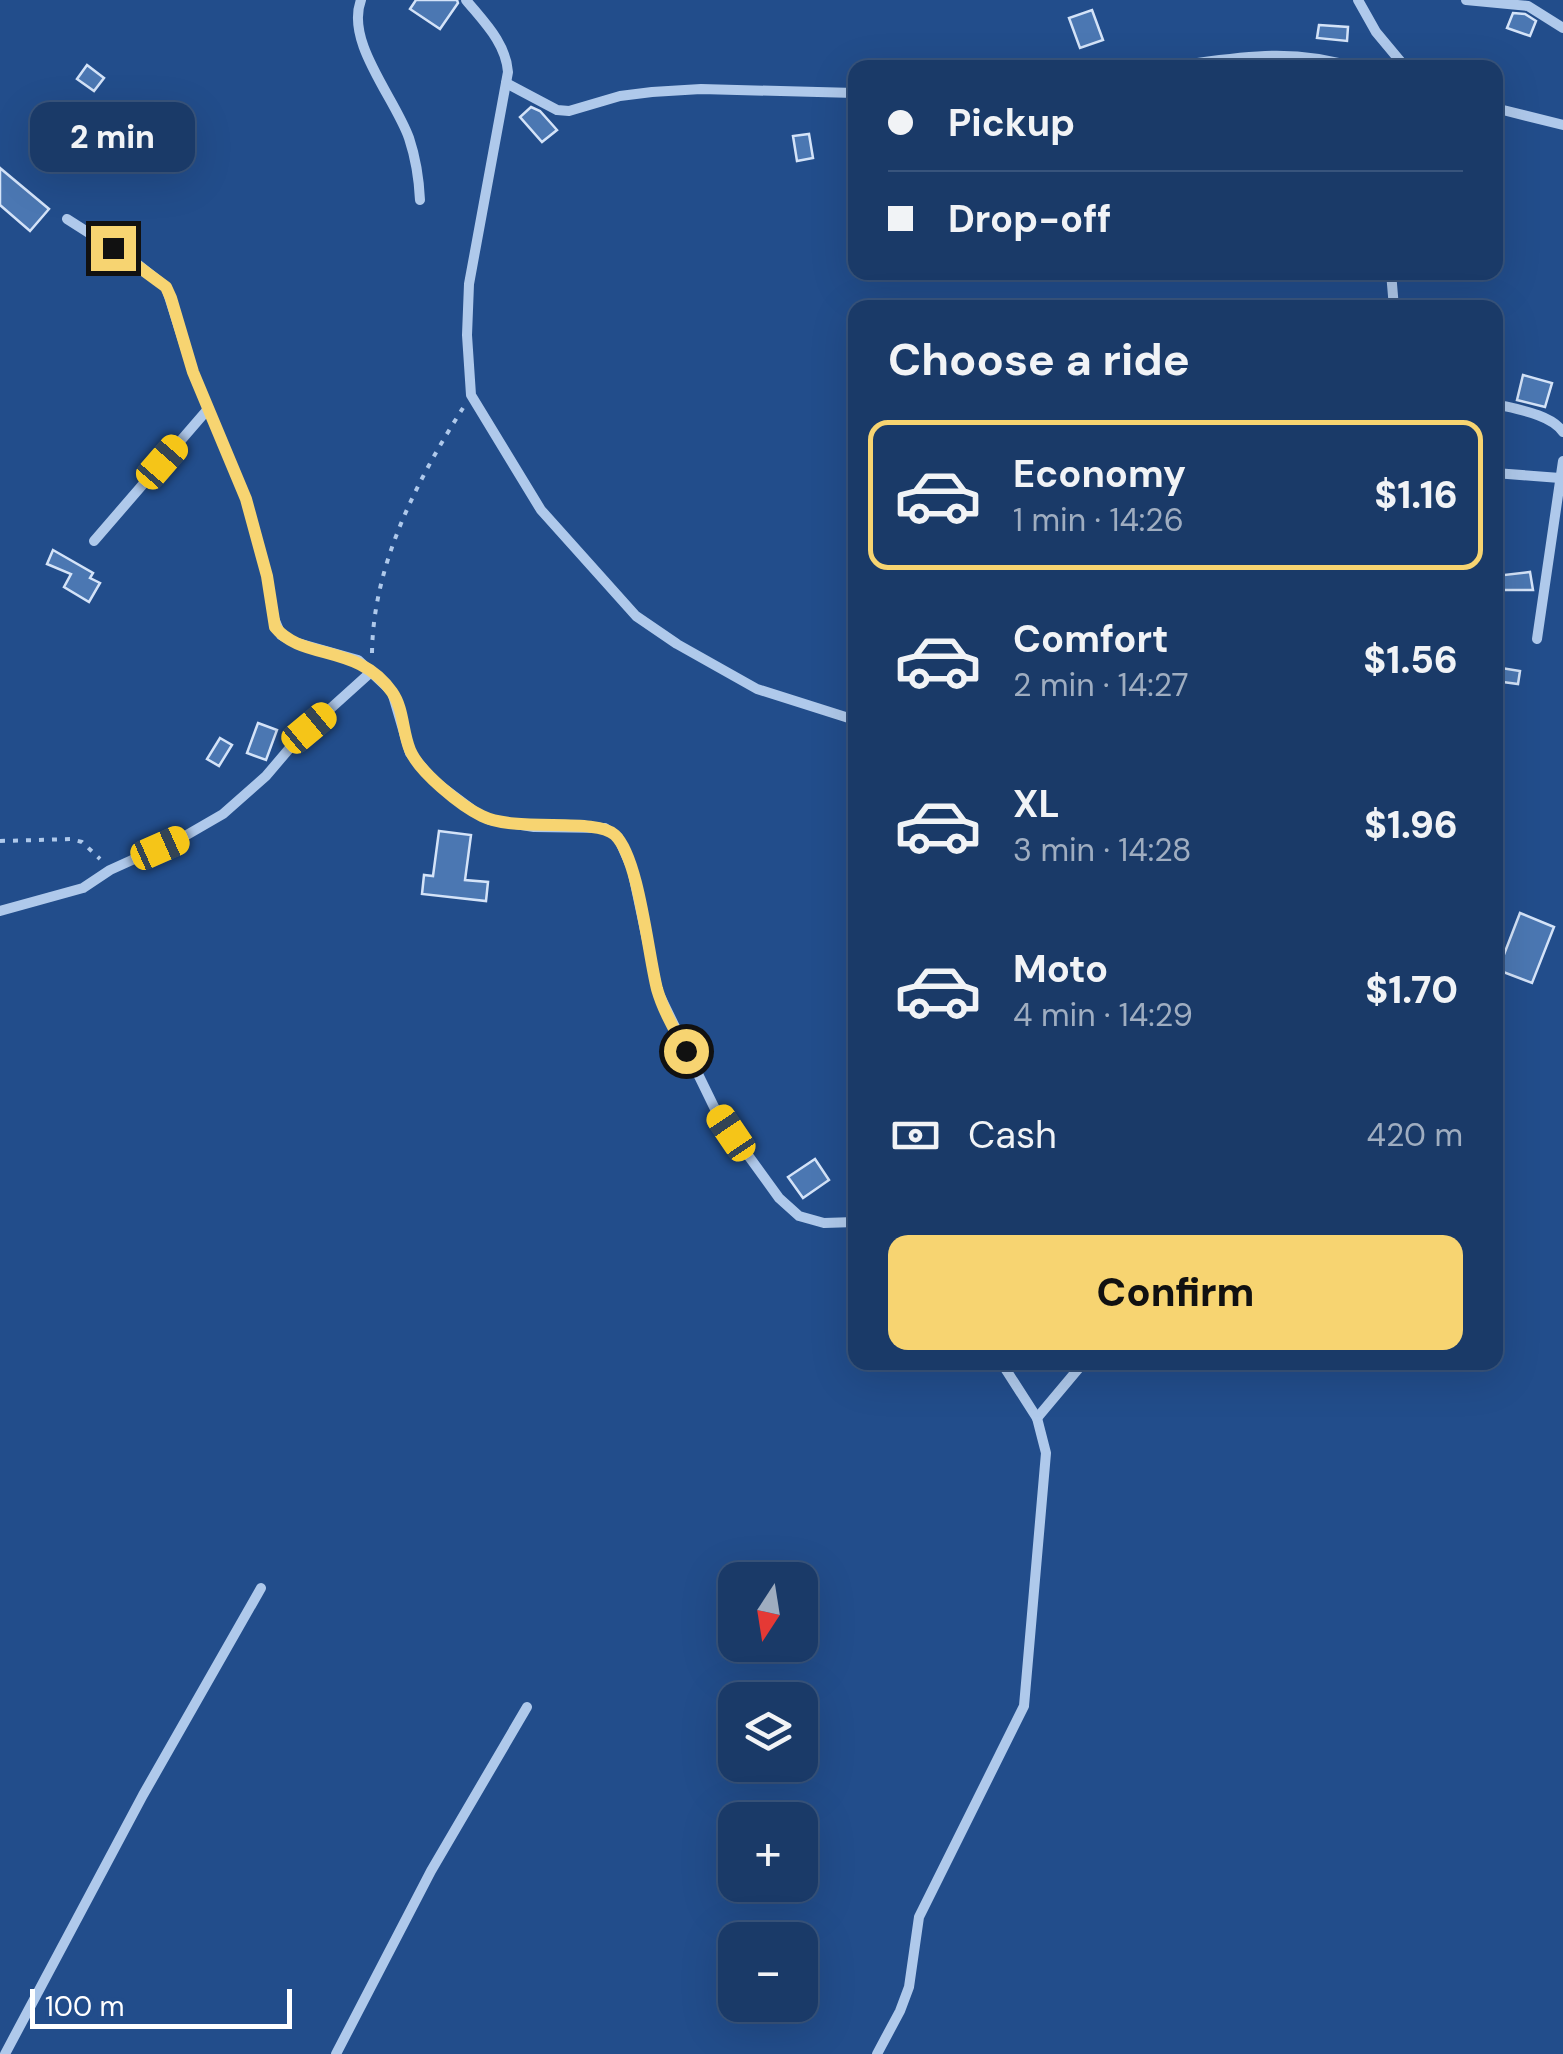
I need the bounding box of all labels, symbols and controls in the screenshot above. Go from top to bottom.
text: Pickup [948,98,1075,148]
callout: 2 min [31,103,196,173]
text: 2 min [70,116,155,158]
text: Drop-off [948,194,1111,244]
route end [91,226,136,271]
text: Choose a ride [888,330,1190,389]
car [131,430,193,494]
text: Economy [1013,449,1186,499]
icon: car [893,450,983,540]
text: $1.16 [1374,470,1458,520]
text: 1 min · 14:26 [1013,499,1184,541]
text: Comfort [1013,614,1169,664]
icon: car [893,615,983,705]
text: $1.56 [1363,635,1458,685]
text: 2 min · 14:27 [1013,664,1189,706]
car [276,697,342,759]
text: XL [1013,779,1060,829]
icon: car [893,780,983,870]
text: $1.96 [1364,800,1458,850]
car [126,822,194,874]
text: 3 min · 14:28 [1013,829,1192,871]
text: Moto [1013,944,1108,994]
icon: car [893,945,983,1035]
text: $1.70 [1365,965,1458,1015]
text: 4 min · 14:29 [1013,994,1193,1036]
route start [664,1029,709,1074]
car [702,1100,760,1166]
icon: cash [888,1108,943,1163]
text: Cash [968,1110,1057,1160]
text: 420 m [1367,1114,1463,1156]
button: Confirm [888,1235,1463,1350]
north arrow [718,1562,818,1662]
map controls [718,1562,818,2022]
button: layers [718,1682,818,1782]
button: + [718,1802,818,1902]
button: − [718,1922,818,2022]
scale bar [30,1984,292,2028]
text: 100 m [45,1988,124,2025]

